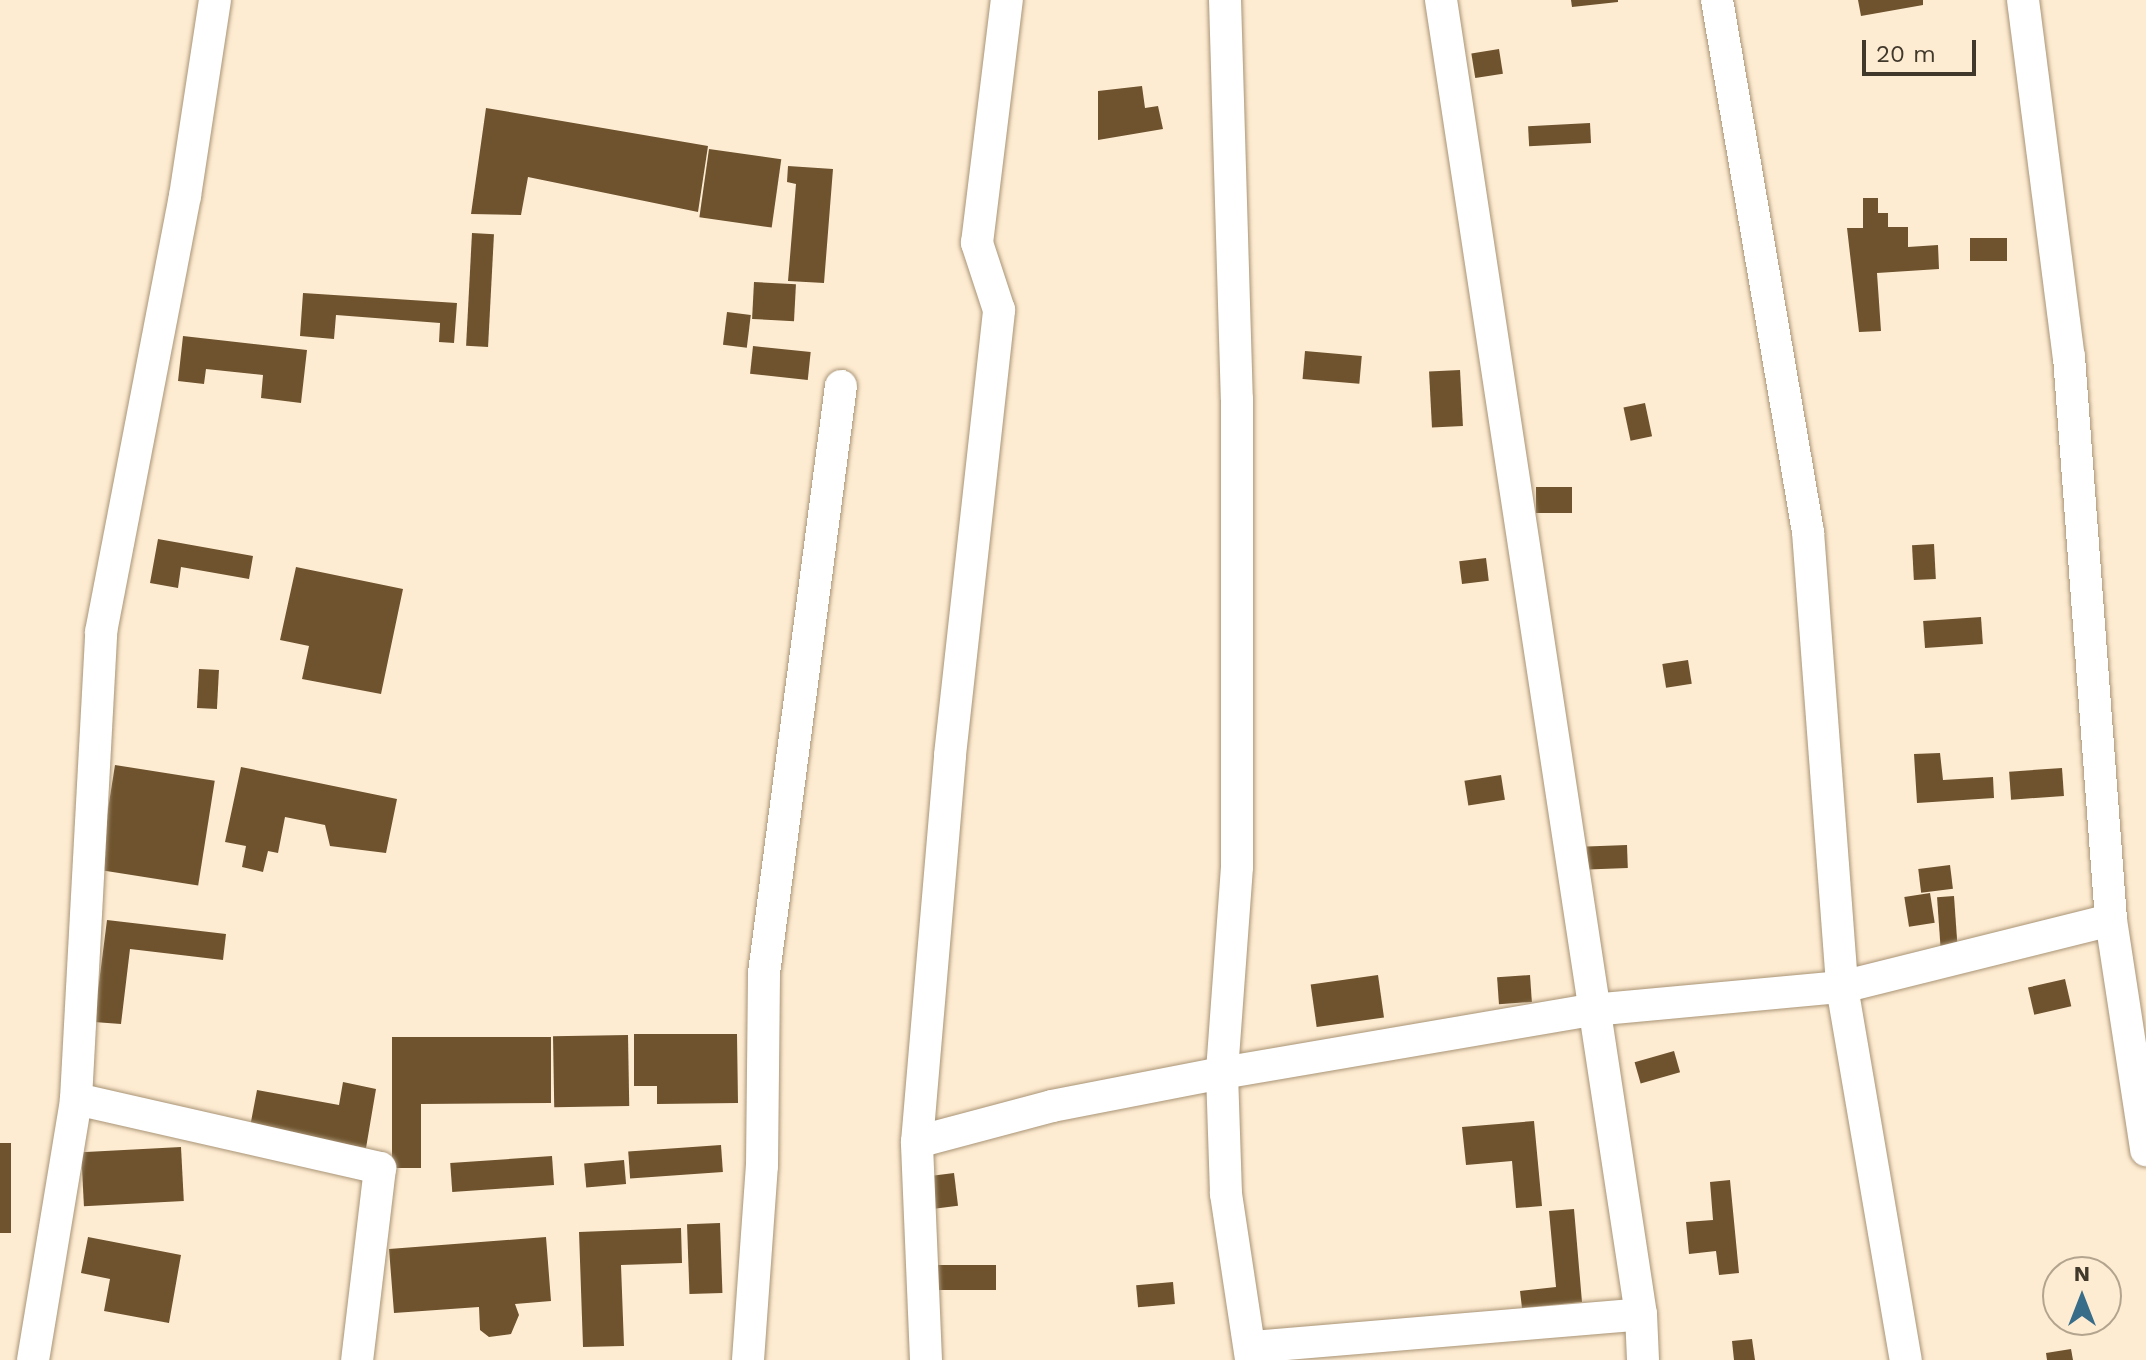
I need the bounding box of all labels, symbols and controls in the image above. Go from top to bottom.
scale bar [1866,24,1980,74]
text: 20 m [1876,40,1936,68]
north arrow [2042,1256,2122,1336]
text: N [2074,1261,2090,1286]

